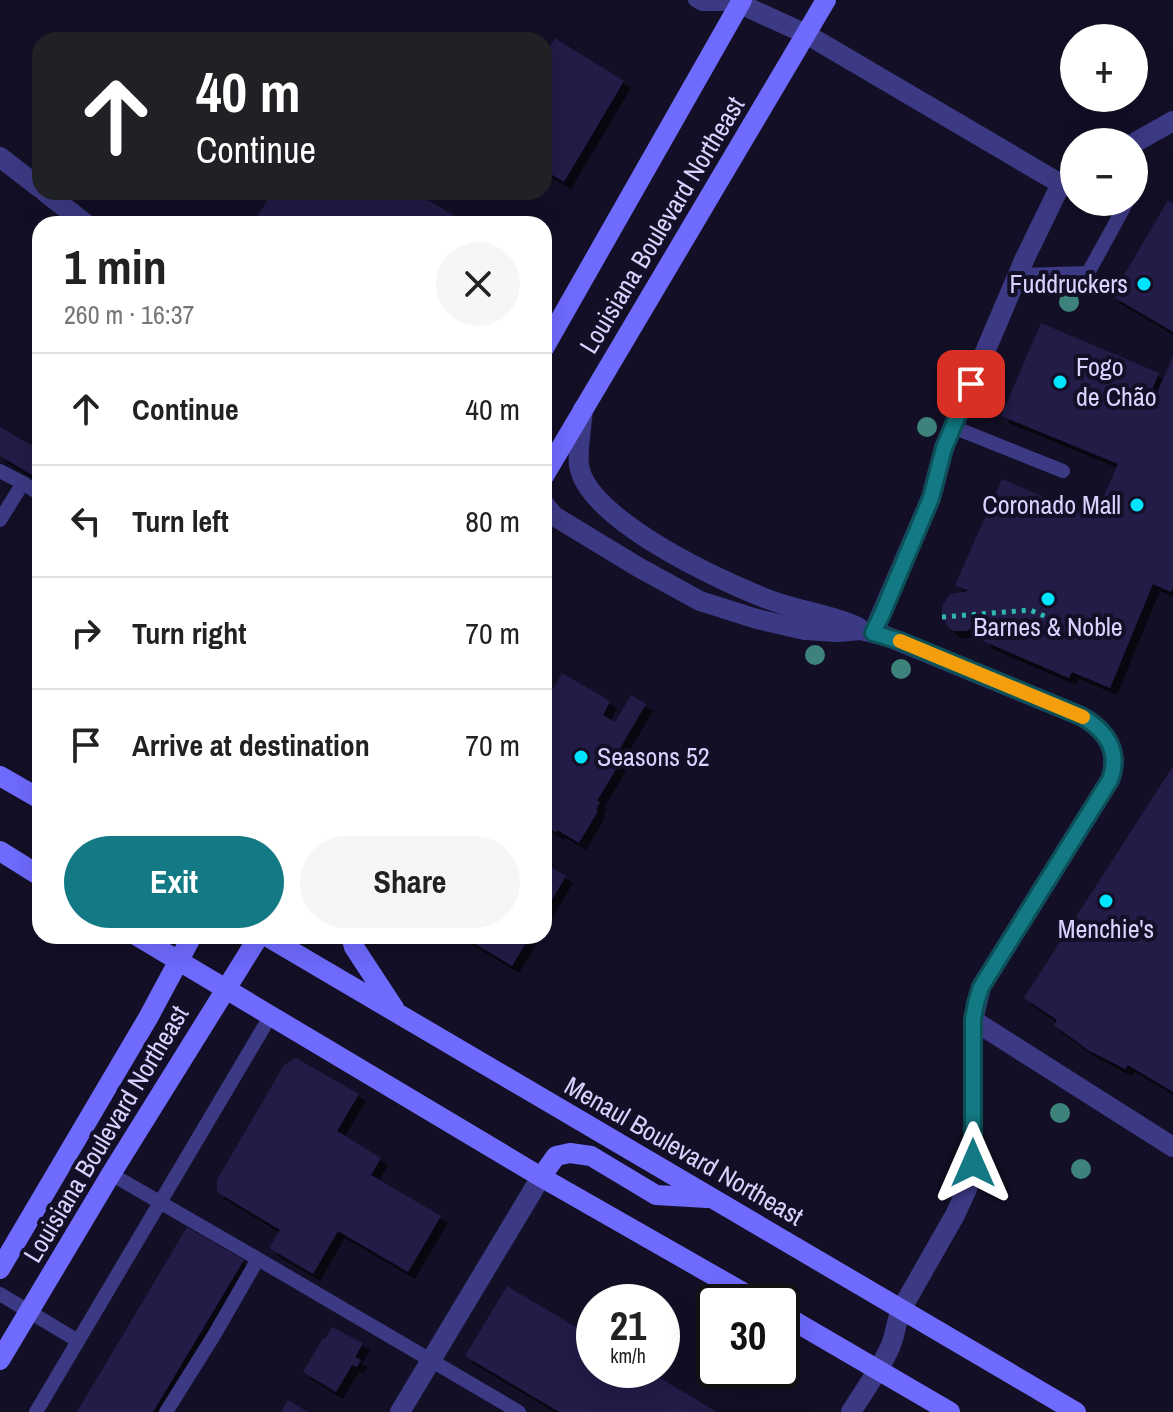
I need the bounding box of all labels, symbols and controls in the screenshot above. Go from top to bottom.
map controls [1060,24,1148,216]
button: + [1060,24,1148,112]
text: 40 m [196,54,301,129]
icon: ahead [64,64,168,168]
street label: Louisiana Boulevard Northeast [571,90,752,360]
text: Continue [196,126,316,174]
button: − [1060,128,1148,216]
text: 1 min [64,234,167,299]
button: close [436,242,520,326]
place label: Fuddruckers [1010,266,1128,301]
marker: Fuddruckers [1135,275,1153,293]
text: 260 m · 16:37 [64,297,194,332]
place label: Fogo de Chão [1076,349,1157,414]
pin [937,350,1005,418]
icon: arrive [949,362,993,406]
marker: Fogo de Chão [1051,373,1069,391]
icon: ahead [64,387,108,431]
text: Continue [132,389,239,429]
text: 40 m [465,389,520,429]
place label: Coronado Mall [982,487,1121,522]
marker: Coronado Mall [1128,496,1146,514]
icon: left [64,499,108,543]
text: Turn left [132,501,229,541]
text: 80 m [465,501,520,541]
marker: Barnes & Noble [1039,590,1057,608]
place label: Barnes & Noble [973,609,1123,644]
icon: right [64,611,108,655]
text: Turn right [132,613,246,653]
text: 70 m [465,613,520,653]
icon: arrive [64,723,108,767]
text: Arrive at destination [132,725,370,765]
text: 70 m [465,725,520,765]
place label: Seasons 52 [597,739,710,774]
marker: Seasons 52 [572,748,590,766]
button: Exit [64,836,284,928]
button: Share [300,836,520,928]
marker: Menchie's [1097,892,1115,910]
place label: Menchie's [1058,911,1154,946]
street label: Louisiana Boulevard Northeast [15,999,196,1269]
street label: Menaul Boulevard Northeast [558,1068,810,1233]
position arrow [931,1121,1015,1205]
speed limit sign: 30 [696,1284,800,1388]
text: 21 [610,1299,646,1352]
text: km/h [610,1342,646,1369]

